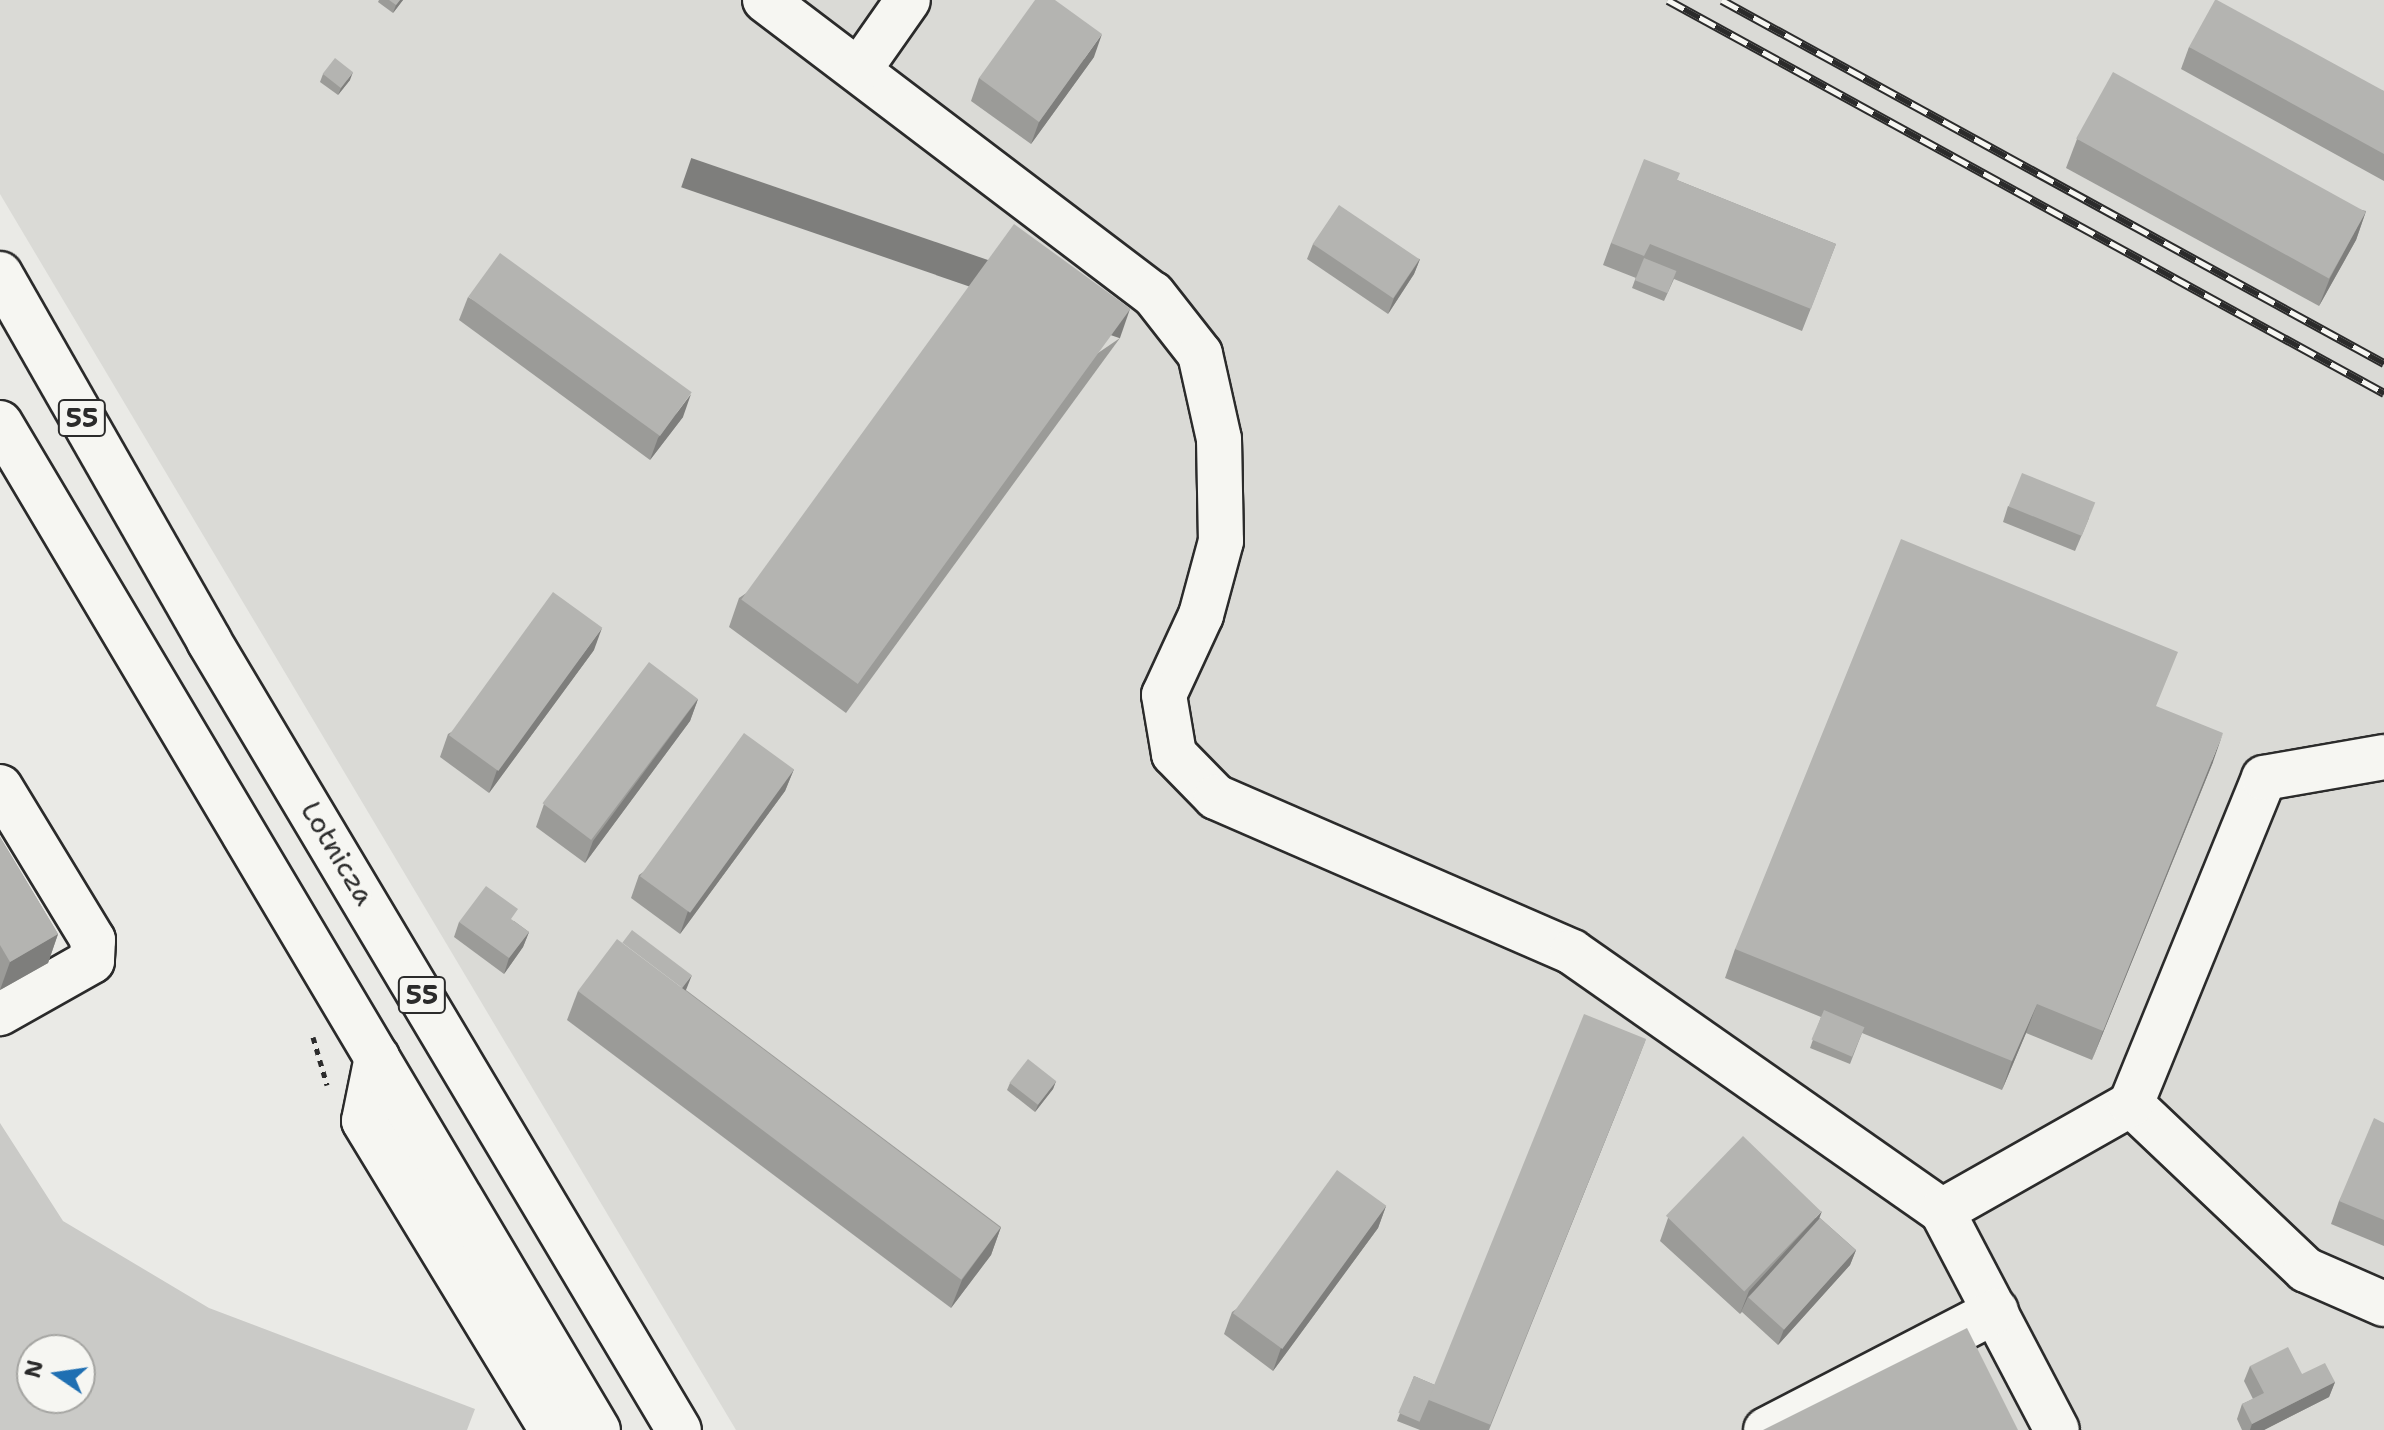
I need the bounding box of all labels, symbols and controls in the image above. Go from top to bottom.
road number: 55 [56,396,108,440]
street label: Lotnicza [294,795,382,911]
road number: 55 [396,973,448,1017]
north arrow [16,1334,96,1414]
text: N [18,1357,50,1381]

